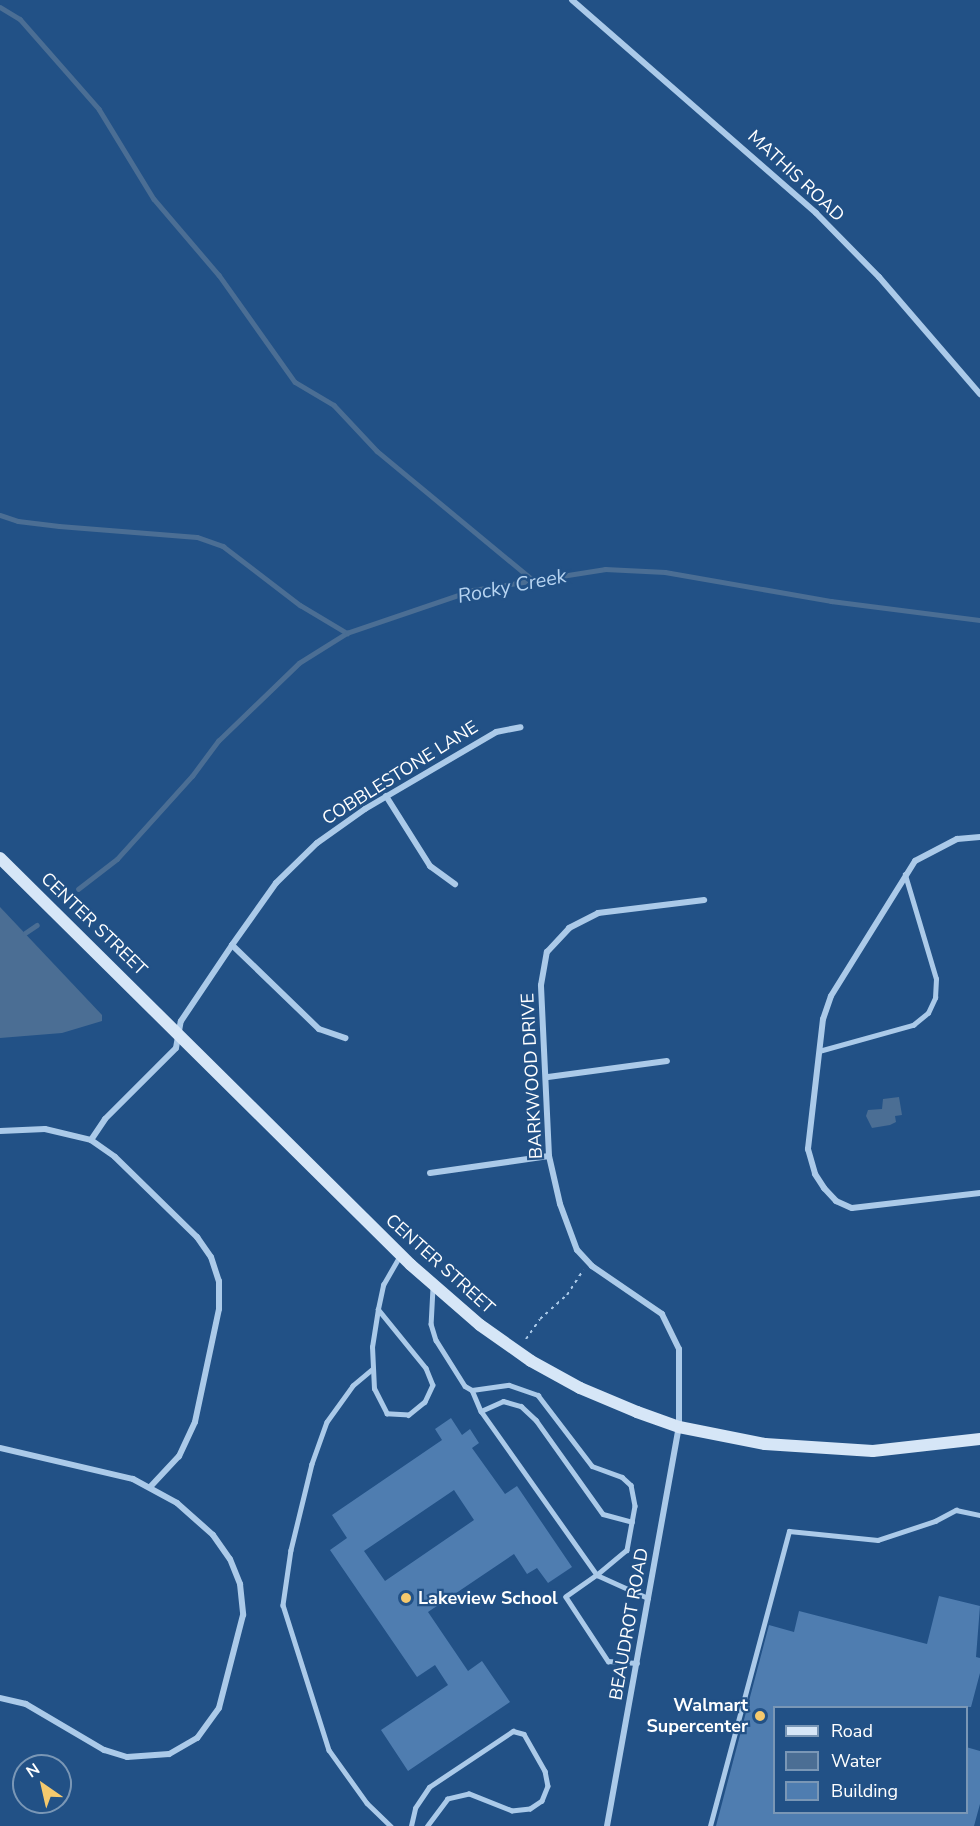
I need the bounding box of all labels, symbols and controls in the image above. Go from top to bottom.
street label: MATHIS ROAD [743,126,849,226]
water label: Rocky Creek [456,564,568,608]
street label: COBBLESTONE LANE [318,716,482,830]
street label: CENTER STREET [36,868,152,980]
street label: BARKWOOD DRIVE [517,992,547,1160]
street label: CENTER STREET [381,1209,499,1319]
street label: BEAUDROT ROAD [605,1546,653,1702]
place label: Lakeview School [418,1587,558,1609]
marker: Lakeview School [399,1591,413,1605]
place label: Walmart Supercenter [647,1695,748,1738]
legend [773,1706,968,1814]
marker: Walmart Supercenter [753,1709,767,1723]
text: Road [831,1719,873,1743]
text: Water [831,1749,882,1773]
north arrow [12,1754,72,1814]
text: N [22,1758,44,1783]
text: Building [831,1779,898,1803]

